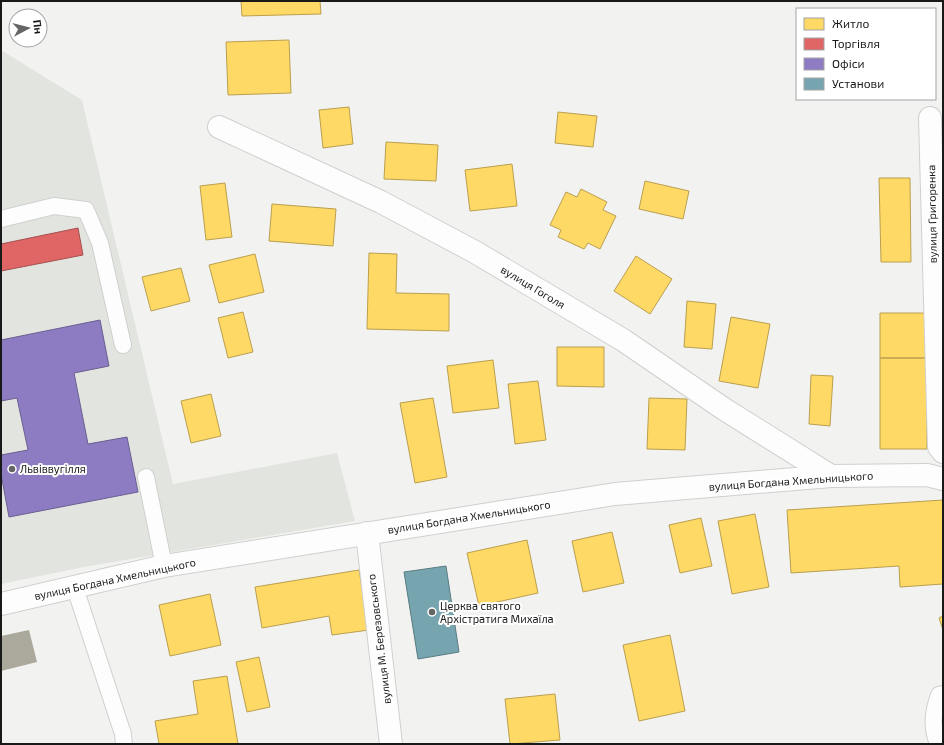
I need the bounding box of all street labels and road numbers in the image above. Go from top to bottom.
street label: вулиця Григоренка [924,165,940,263]
street label: вулиця Гоголя [498,262,568,312]
street label: вулиця Богдана Хмельницького [708,468,874,494]
street label: вулиця Богдана Хмельницького [386,497,552,537]
street label: вулиця Богдана Хмельницького [33,555,197,603]
street label: вулиця М. Березовського [364,573,394,705]

